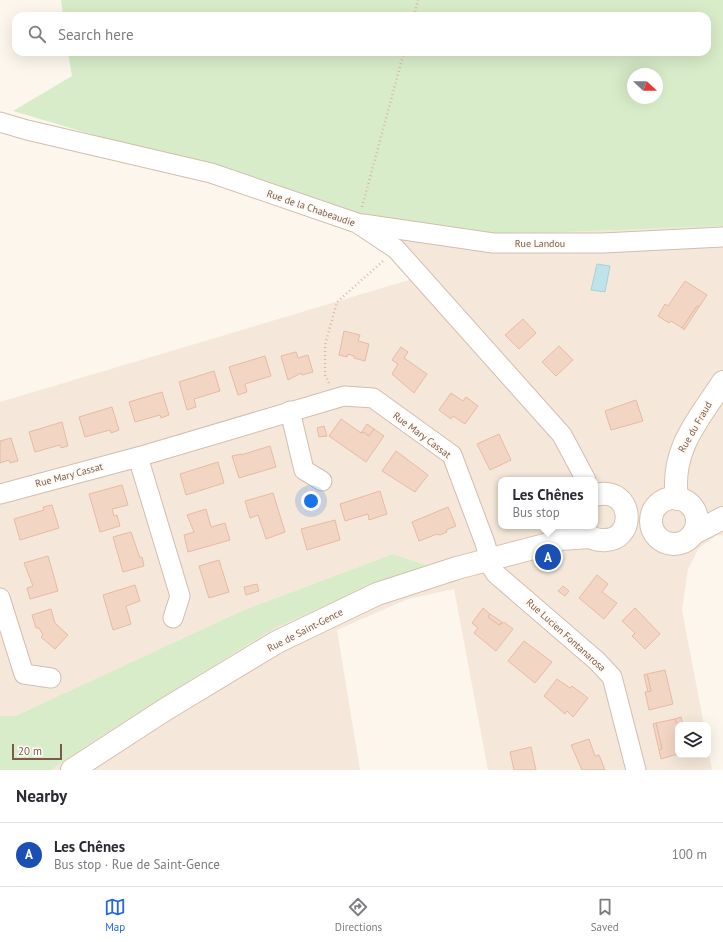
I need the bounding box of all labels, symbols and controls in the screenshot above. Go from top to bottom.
search box [12,12,711,56]
icon: search [26,23,48,45]
text: Search here [58,25,134,44]
north arrow [627,68,663,104]
street label: Rue de la Chabeaudie [265,187,357,229]
street label: Rue Landou [515,237,565,250]
street label: Rue du Fraud [675,399,715,455]
street label: Rue Mary Cassat [390,409,454,461]
street label: Rue Mary Cassat [34,460,105,490]
popup [498,477,598,529]
text: Les Chênes [512,485,584,504]
your location [301,491,321,511]
text: Bus stop [512,504,560,521]
pin: A [535,542,561,572]
street label: Rue Lucien Fontanarosa [524,596,608,674]
street label: Rue de Saint-Gence [265,605,345,655]
map controls [675,722,711,758]
button: layers [675,722,711,758]
scale bar [12,742,62,761]
text: 20 m [18,744,42,758]
text: Nearby [16,785,67,807]
text: Les Chênes [54,837,125,856]
text: A [25,846,33,863]
text: 100 m [672,846,707,863]
text: Bus stop · Rue de Saint-Gence [54,856,220,873]
tab: Map [104,896,126,934]
tab: Directions [335,896,382,934]
tab: Saved [591,896,619,934]

